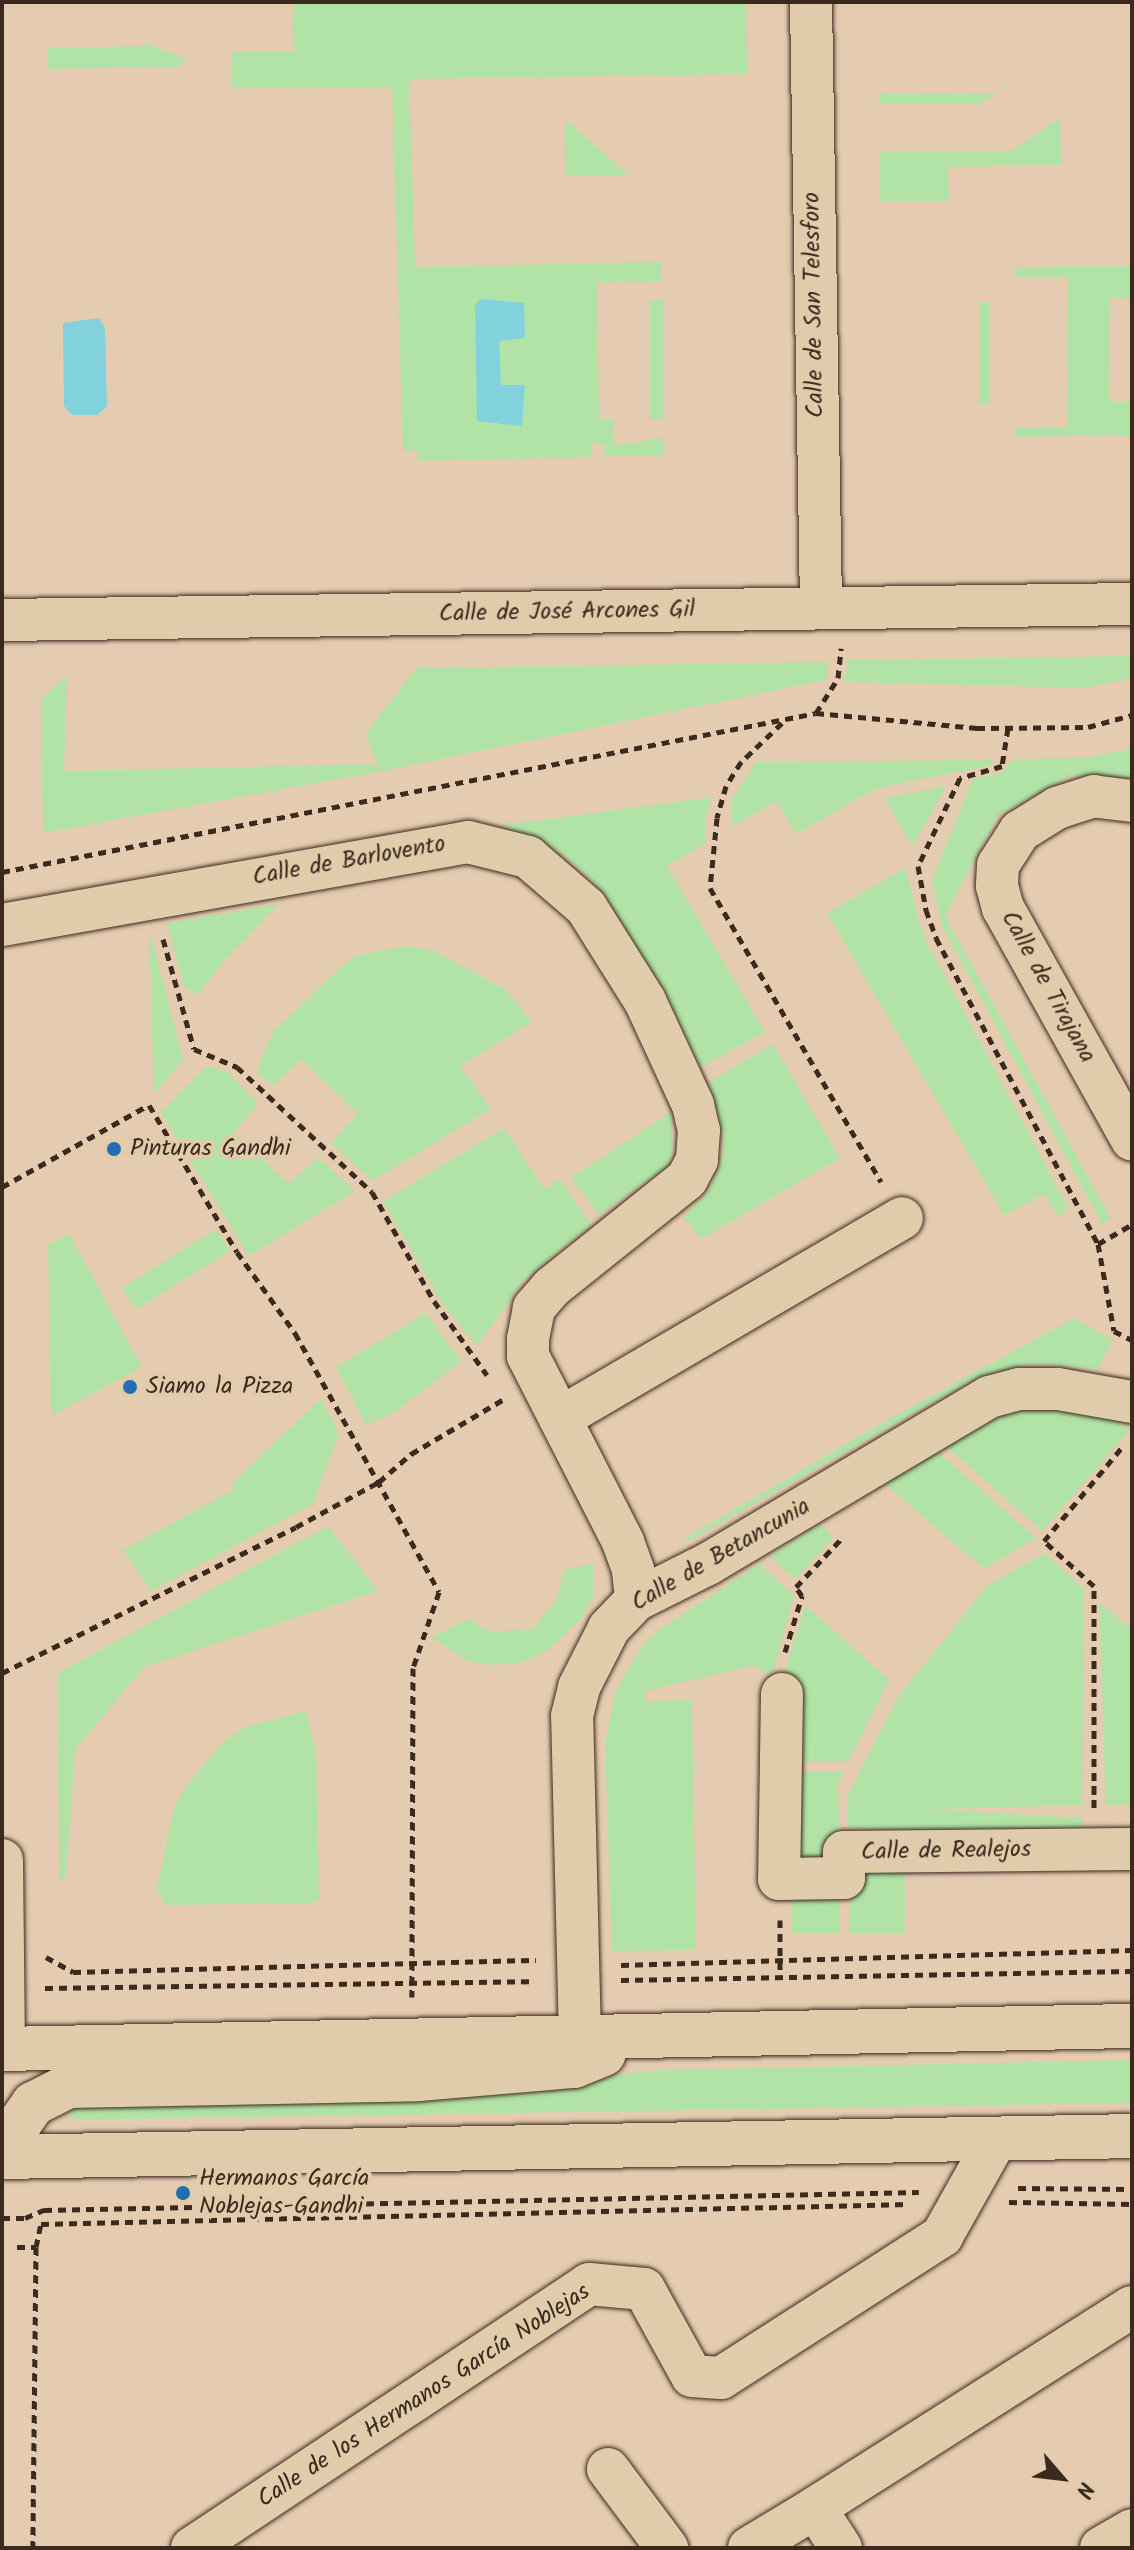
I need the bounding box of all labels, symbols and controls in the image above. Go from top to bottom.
street label: Calle de San Telesforo [798,192,830,418]
street label: Calle de José Arcones Gil [439,595,695,629]
street label: Calle de Barlovento [250,830,448,892]
street label: Calle de Tirajana [994,906,1102,1068]
place label: Pinturas Gandhi [130,1135,291,1163]
marker: Pinturas Gandhi [105,1140,123,1158]
place label: Siamo la Pizza [146,1373,293,1401]
marker: Siamo la Pizza [121,1378,139,1396]
street label: Calle de Betancunia [626,1492,816,1618]
street label: Calle de Realejos [861,1835,1031,1867]
place label: Hermanos García Noblejas-Gandhi [199,2165,369,2221]
marker: Hermanos García Noblejas-Gandhi [174,2184,192,2202]
street label: Calle de los Hermanos García Noblejas [252,2278,596,2514]
north arrow [1022,2438,1102,2518]
text: N [1065,2475,1102,2504]

